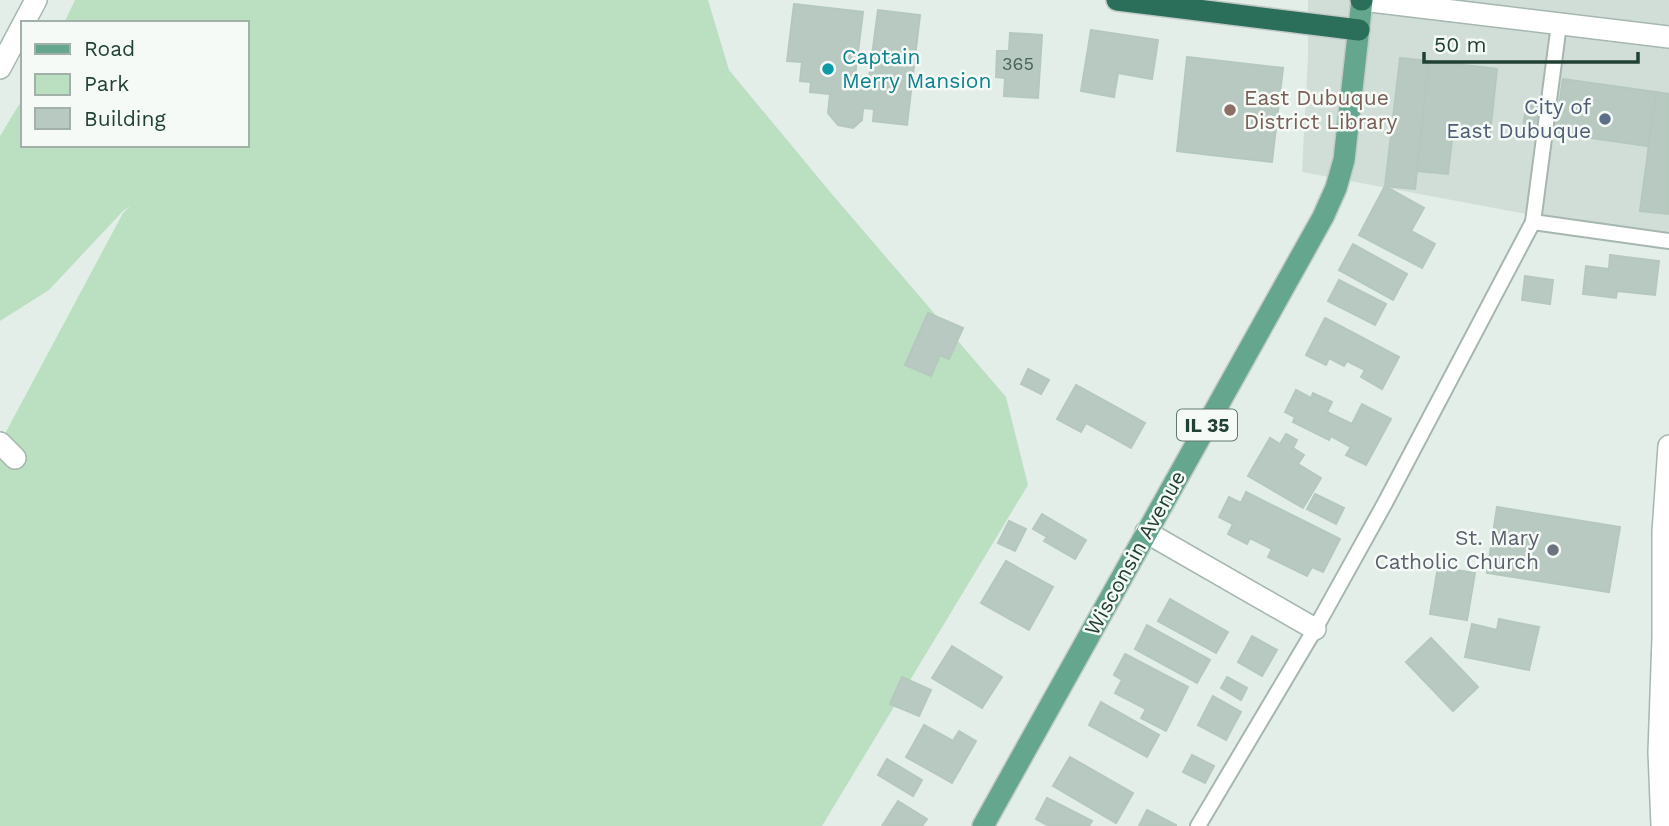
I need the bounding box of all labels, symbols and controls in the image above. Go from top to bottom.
legend [21,21,248,147]
scale bar [1424,21,1638,65]
text: 50 m [1434,32,1486,57]
text: Road [84,36,135,61]
place label: Captain Merry Mansion [842,44,991,93]
house number: 365 [1002,53,1034,74]
marker: Captain Merry Mansion [820,61,836,77]
text: Park [84,71,129,96]
place label: East Dubuque District Library [1244,85,1397,134]
place label: City of East Dubuque [1446,94,1591,143]
marker: East Dubuque District Library [1222,102,1238,118]
text: Building [84,106,166,131]
marker: City of East Dubuque [1597,111,1613,127]
road number: IL 35 [1177,410,1237,440]
street label: Wisconsin Avenue [1079,466,1190,639]
place label: St. Mary Catholic Church [1374,525,1539,574]
marker: St. Mary Catholic Church [1545,542,1561,558]

